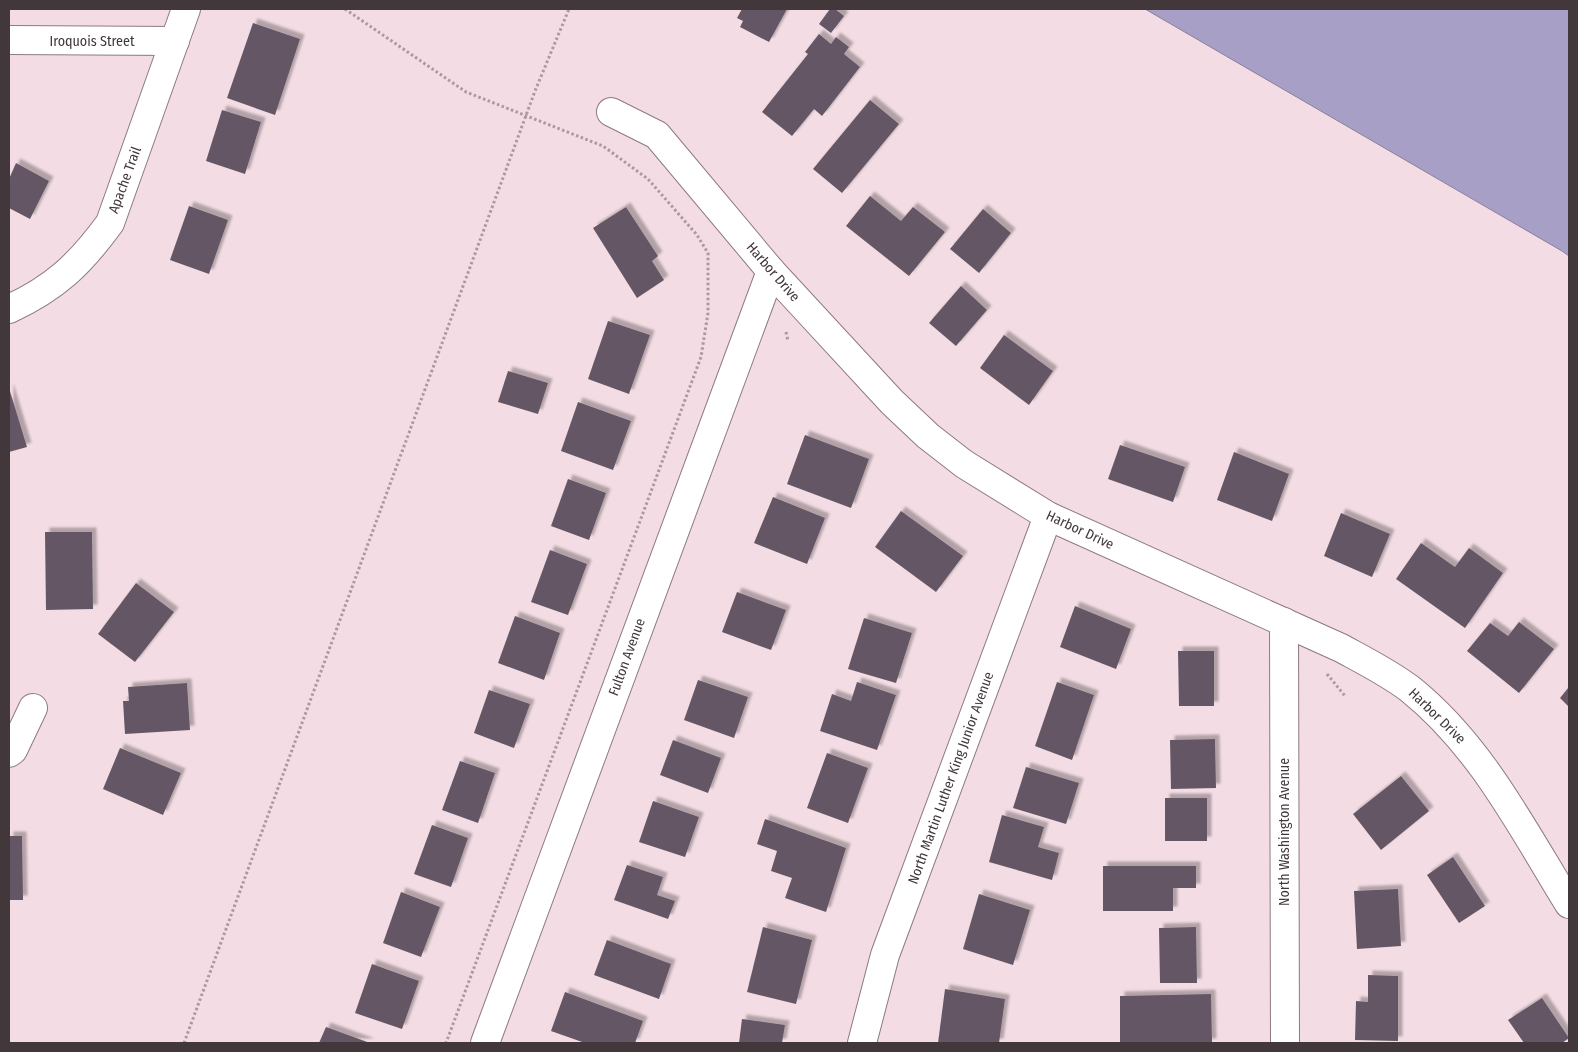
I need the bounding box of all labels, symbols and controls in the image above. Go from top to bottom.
street label: Iroquois Street [50,33,135,50]
street label: Apache Trail [105,144,145,216]
street label: Harbor Drive [743,239,803,305]
street label: Harbor Drive [1043,507,1117,553]
street label: Fulton Avenue [605,616,649,698]
street label: North Martin Luther King Junior Avenue [905,669,997,886]
street label: Harbor Drive [1405,685,1469,747]
street label: North Washington Avenue [1276,758,1293,906]

